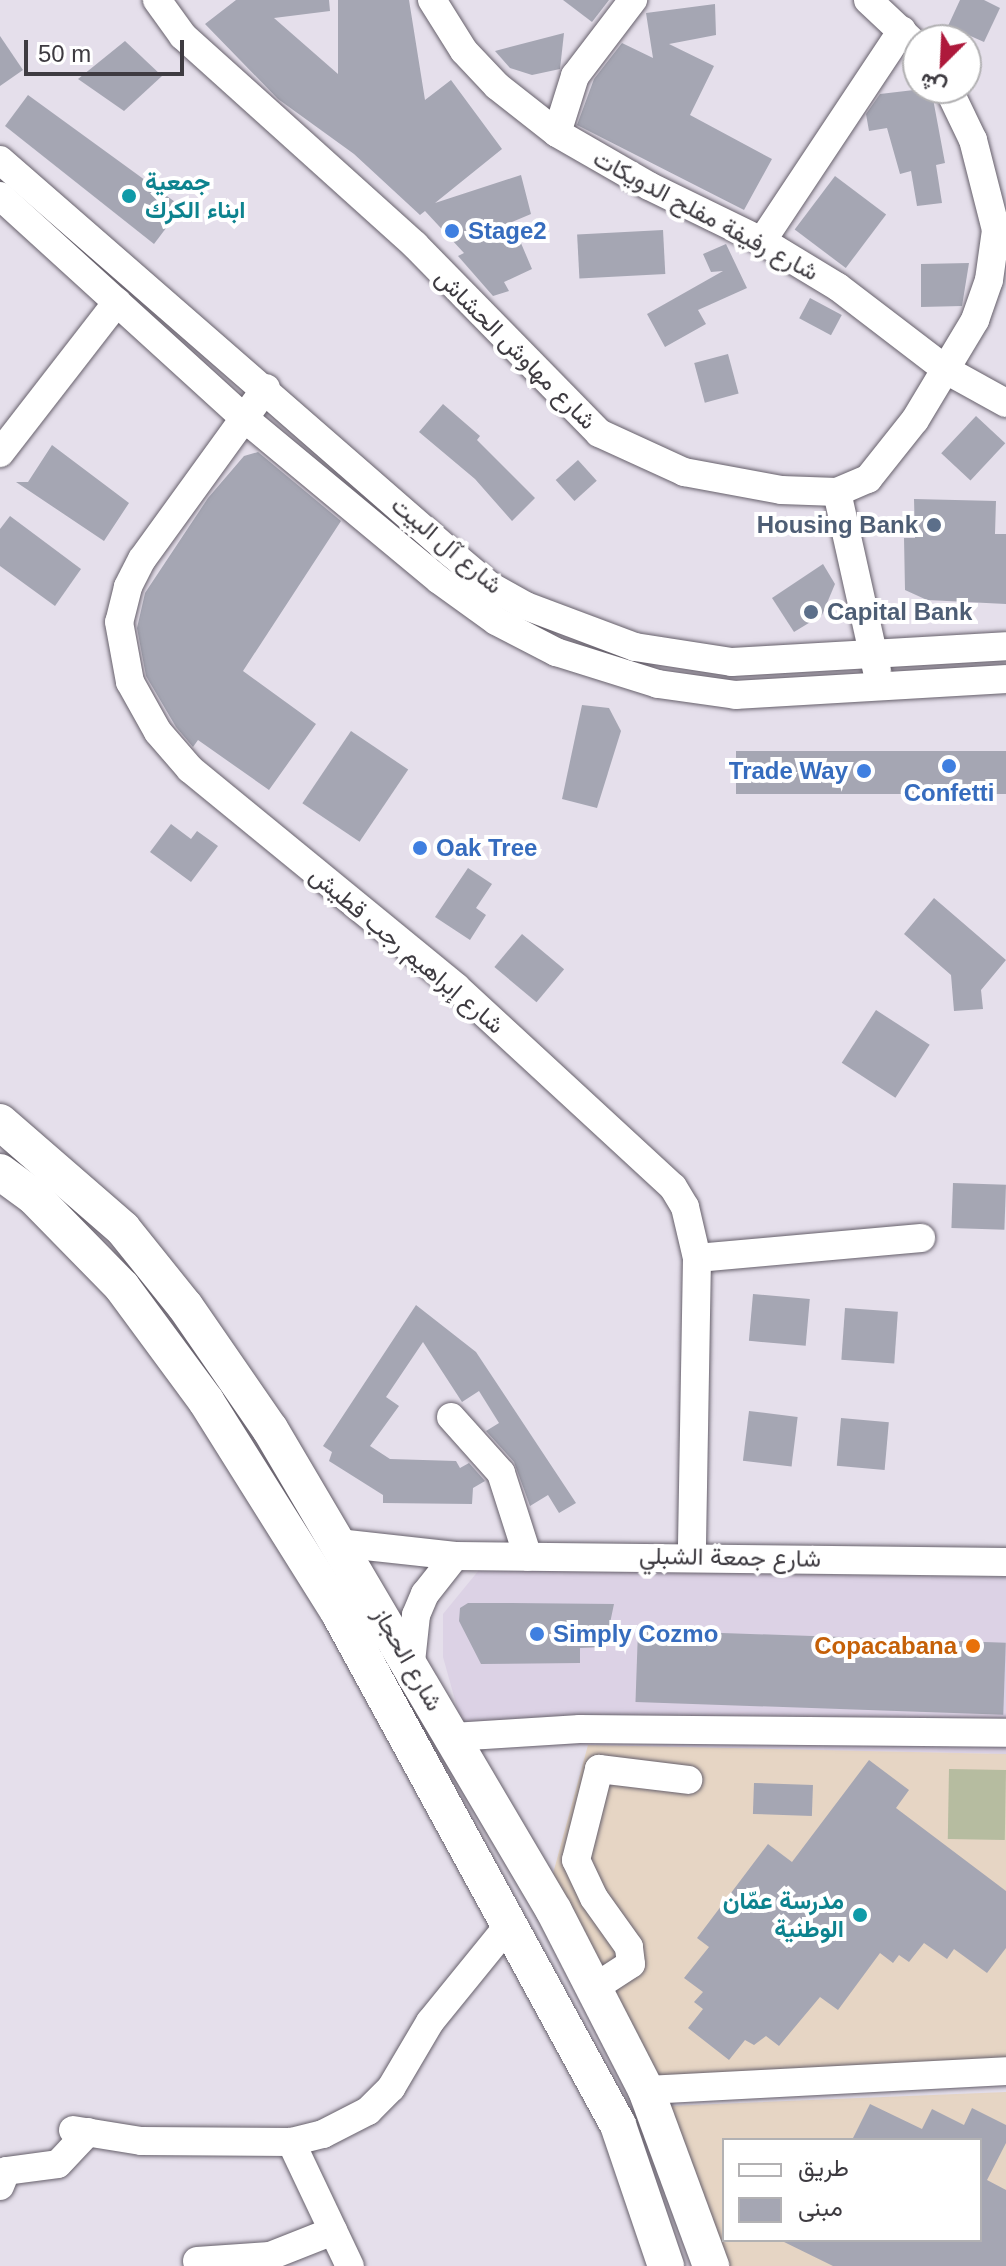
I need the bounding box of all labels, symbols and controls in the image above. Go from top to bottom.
scale bar [28,24,188,74]
north arrow [902,24,982,104]
text: 50 m [38,40,91,67]
text: ش [916,68,950,101]
street label: شارع رفيفة مفلح الدويكات [589,143,823,287]
place label: جمعية ابناء الكرك [145,168,246,224]
marker: جمعية ابناء الكرك [120,187,138,205]
place label: Stage2 [468,217,547,245]
marker: Stage2 [443,222,461,240]
street label: شارع مهاوش الحشاش [430,263,602,435]
street label: شارع آل البيت [386,490,508,600]
place label: Housing Bank [757,511,918,539]
marker: Housing Bank [925,516,943,534]
place label: Capital Bank [827,598,972,626]
marker: Capital Bank [802,603,820,621]
place label: Trade Way [729,757,848,785]
marker: Confetti [940,757,958,775]
marker: Trade Way [855,762,873,780]
place label: Confetti [904,779,994,807]
place label: Oak Tree [436,834,537,862]
marker: Oak Tree [411,839,429,857]
street label: شارع إبراهيم رجب قطيش [304,860,510,1040]
street label: شارع جمعة الشبلي [639,1541,821,1573]
street label: شارع الحجاز [367,1602,449,1716]
place label: Simply Cozmo [553,1620,718,1648]
marker: Simply Cozmo [528,1625,546,1643]
place label: Copacabana [814,1632,957,1660]
marker: Copacabana [964,1637,982,1655]
place label: مدرسة عمّان الوطنية [723,1887,844,1943]
marker: مدرسة عمّان الوطنية [851,1906,869,1924]
legend [722,2138,982,2242]
text: طريق [798,2154,849,2181]
text: مبنى [798,2194,843,2221]

